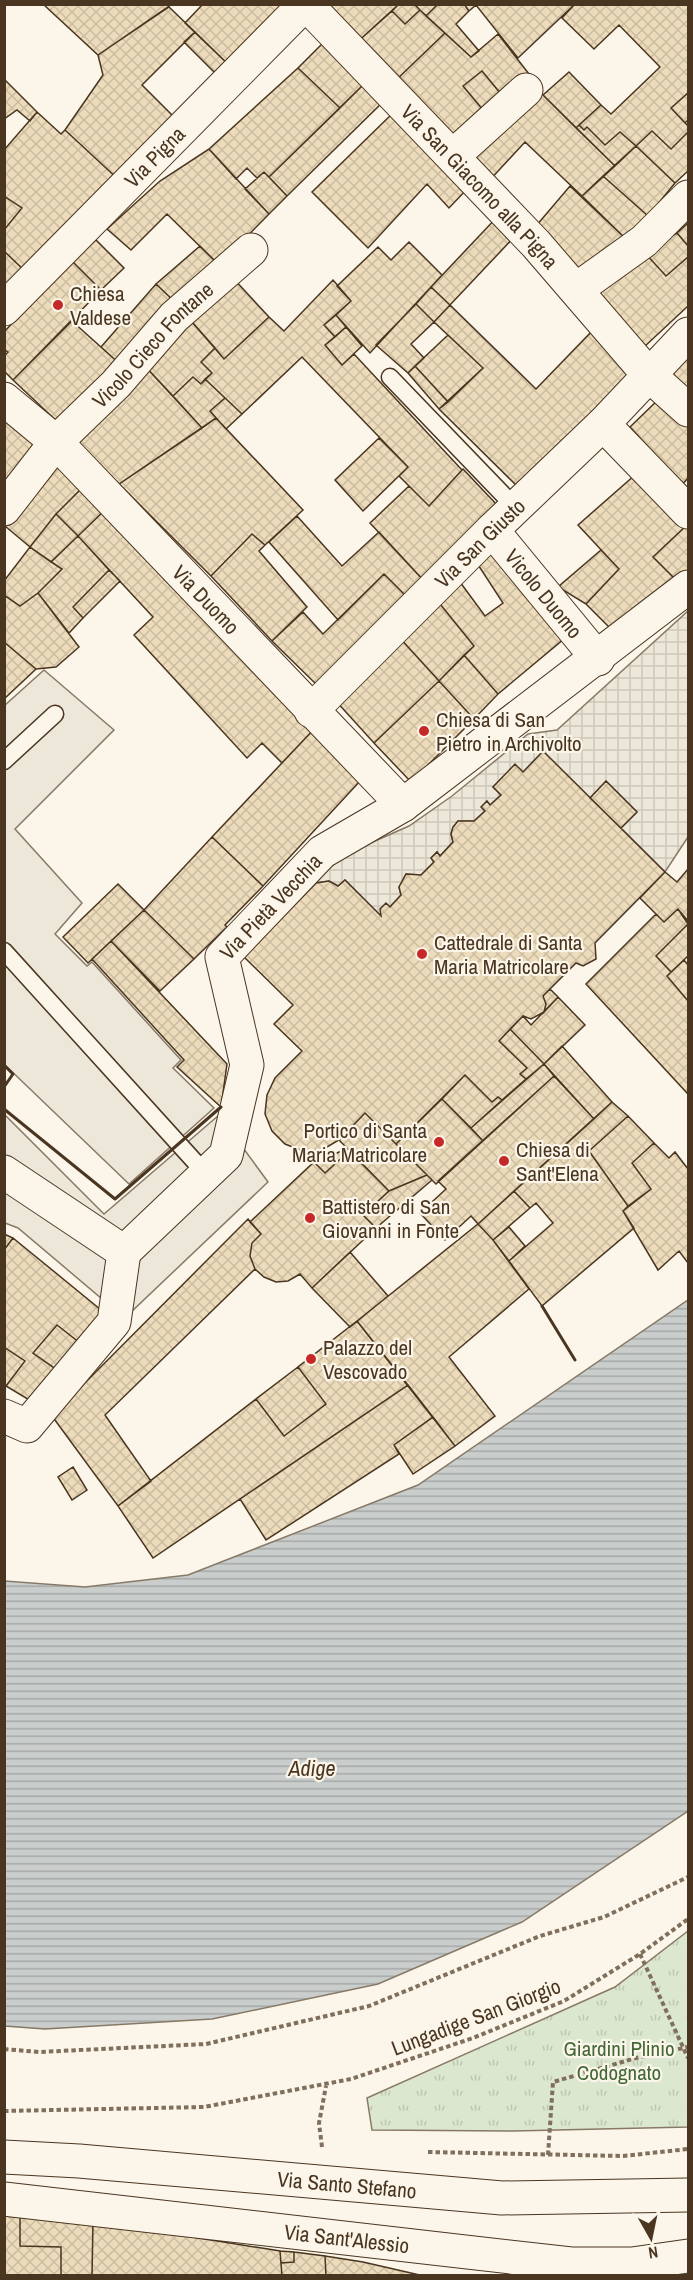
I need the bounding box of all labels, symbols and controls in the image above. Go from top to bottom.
street label: Via San Giacomo alla Pigna [395,98,566,275]
street label: Via Pigna [118,119,191,194]
street label: Vicolo Cieco Fontane [85,275,219,414]
place label: Chiesa Valdese [70,279,131,332]
marker: Chiesa Valdese [51,298,65,312]
street label: Via San Giusto [428,492,531,594]
street label: Vicolo Duomo [499,542,590,644]
street label: Via Duomo [166,558,246,640]
place label: Chiesa di San Pietro in Archivolto [436,705,582,758]
marker: Chiesa di San Pietro in Archivolto [417,724,431,738]
street label: Via Pietà Vecchia [213,847,328,966]
place label: Cattedrale di Santa Maria Matricolare [434,928,583,981]
marker: Cattedrale di Santa Maria Matricolare [415,947,429,961]
place label: Portico di Santa Maria Matricolare [292,1116,427,1169]
marker: Portico di Santa Maria Matricolare [432,1135,446,1149]
place label: Chiesa di Sant'Elena [516,1135,599,1188]
marker: Chiesa di Sant'Elena [497,1154,511,1168]
place label: Battistero di San Giovanni in Fonte [322,1192,459,1245]
marker: Battistero di San Giovanni in Fonte [303,1211,317,1225]
place label: Palazzo del Vescovado [323,1333,412,1386]
marker: Palazzo del Vescovado [304,1352,318,1366]
water label: Adige [287,1753,336,1783]
street label: Lungadige San Giorgio [387,1971,565,2063]
park label: Giardini Plinio Codognato [563,2034,675,2087]
street label: Via Santo Stefano [276,2164,418,2205]
north arrow [621,2208,681,2268]
street label: Via Sant'Alessio [283,2217,411,2260]
text: N [647,2241,660,2264]

